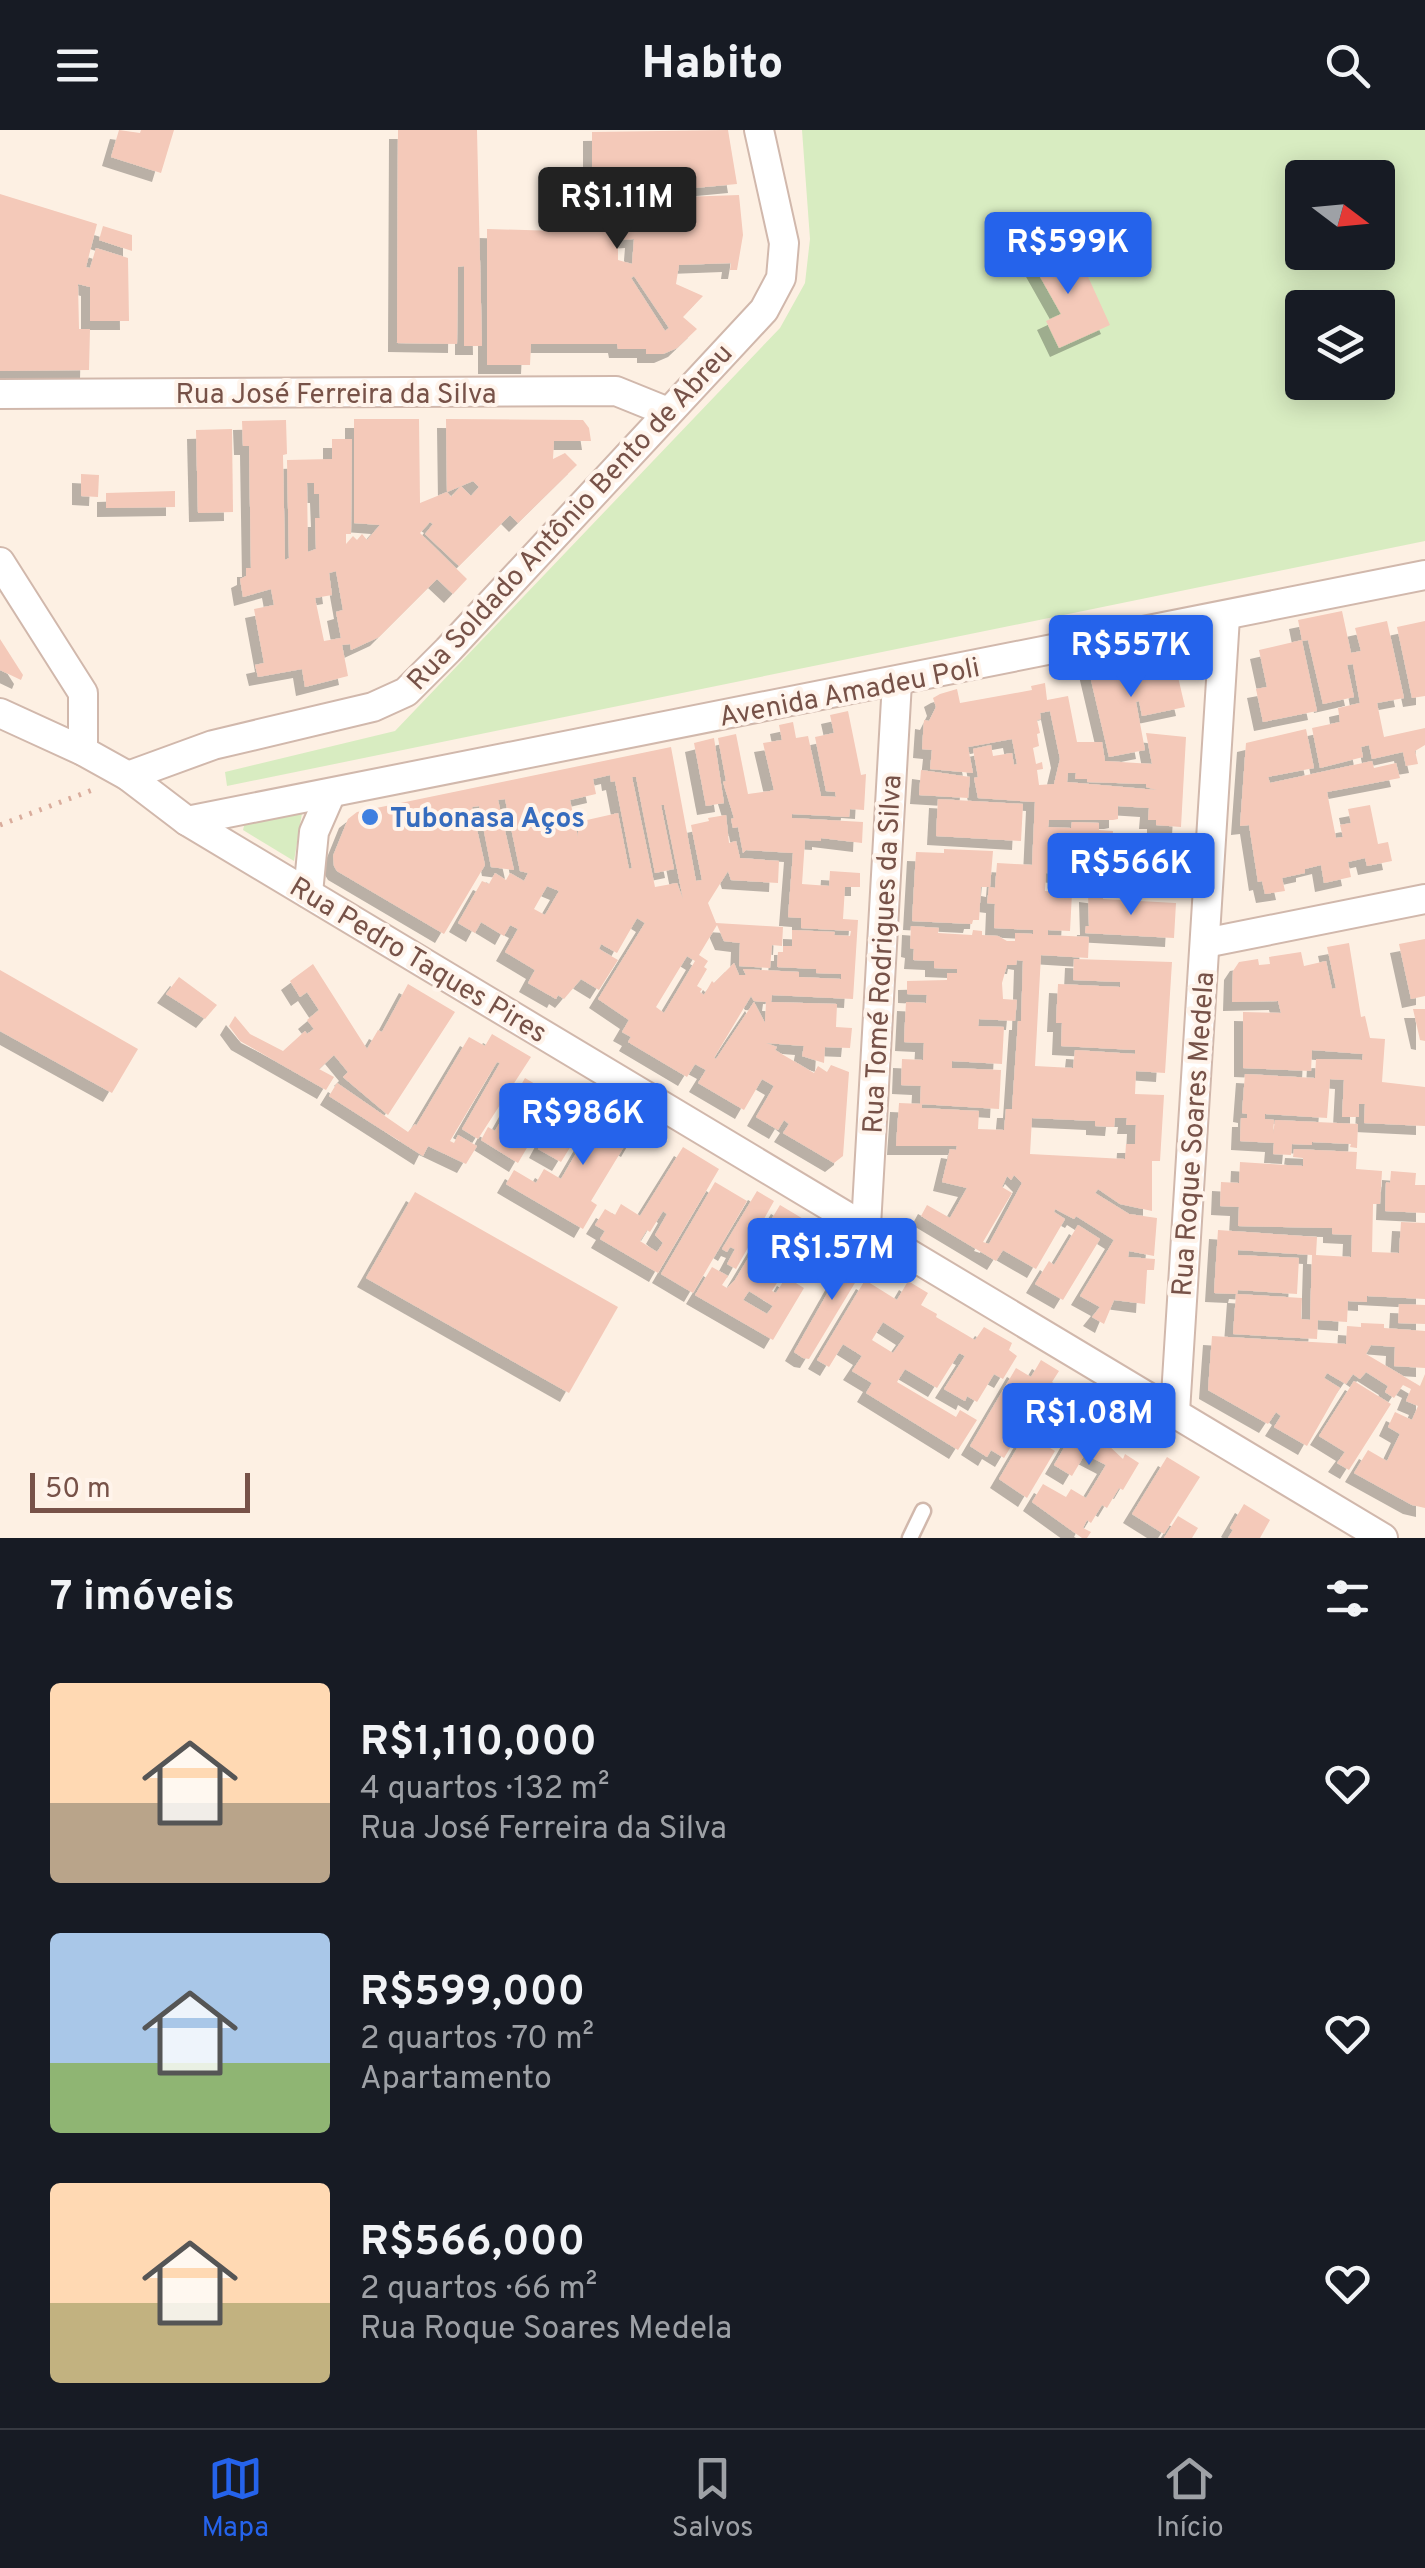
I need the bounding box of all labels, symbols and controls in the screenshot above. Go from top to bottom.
text: Habito [642,37,783,94]
icon: menu [50,38,105,93]
icon: search [1320,38,1375,93]
north arrow [1285,160,1395,270]
map controls [1285,160,1395,400]
pin: R$1.11M [525,167,709,252]
text: R$1.11M [560,179,674,219]
pin: R$599K [987,212,1149,297]
text: R$599K [1007,224,1129,264]
button: layers [1285,290,1395,400]
street label: Rua Soldado Antônio Bento de Abreu [401,337,742,699]
street label: Rua José Ferreira da Silva [176,378,496,414]
pin: R$557K [1050,615,1212,700]
text: R$557K [1071,627,1191,667]
street label: Avenida Amadeu Poli [716,651,983,737]
street label: Rua Tomé Rodrigues da Silva [857,774,911,1135]
place label: Tubonasa Aços [390,802,585,838]
marker: Tubonasa Aços [359,806,381,828]
pin: R$566K [1050,833,1212,918]
text: R$566K [1070,845,1192,885]
street label: Rua Pedro Taques Pires [282,870,553,1053]
street label: Rua Roque Soares Medela [1166,971,1224,1298]
pin: R$986K [502,1083,664,1168]
text: R$986K [521,1095,645,1135]
pin: R$1.57M [740,1218,924,1303]
text: R$1.57M [770,1230,894,1270]
pin: R$1.08M [997,1383,1181,1468]
text: R$1.08M [1024,1395,1154,1435]
scale bar [30,1468,250,1512]
text: 50 m [45,1472,111,1508]
icon: filters [1320,1571,1375,1626]
text: 7 imóveis [50,1572,235,1625]
text: R$1,110,000 [360,1717,597,1770]
icon: home [130,1723,250,1843]
icon: heart [1320,1756,1375,1811]
text: 4 quartos · 132 m² [360,1770,610,1810]
text: Rua José Ferreira da Silva [360,1810,727,1850]
text: R$599,000 [360,1967,585,2020]
icon: home [130,1973,250,2093]
icon: heart [1320,2006,1375,2061]
text: 2 quartos · 70 m² [360,2020,594,2060]
text: Apartamento [360,2060,552,2100]
text: R$566,000 [360,2217,585,2270]
icon: home [130,2223,250,2343]
icon: heart [1320,2256,1375,2311]
text: 2 quartos · 66 m² [360,2270,597,2310]
text: Rua Roque Soares Medela [360,2310,732,2350]
tab: Mapa [201,2451,269,2547]
tab: Salvos [672,2451,753,2547]
tab: Início [1156,2451,1224,2547]

